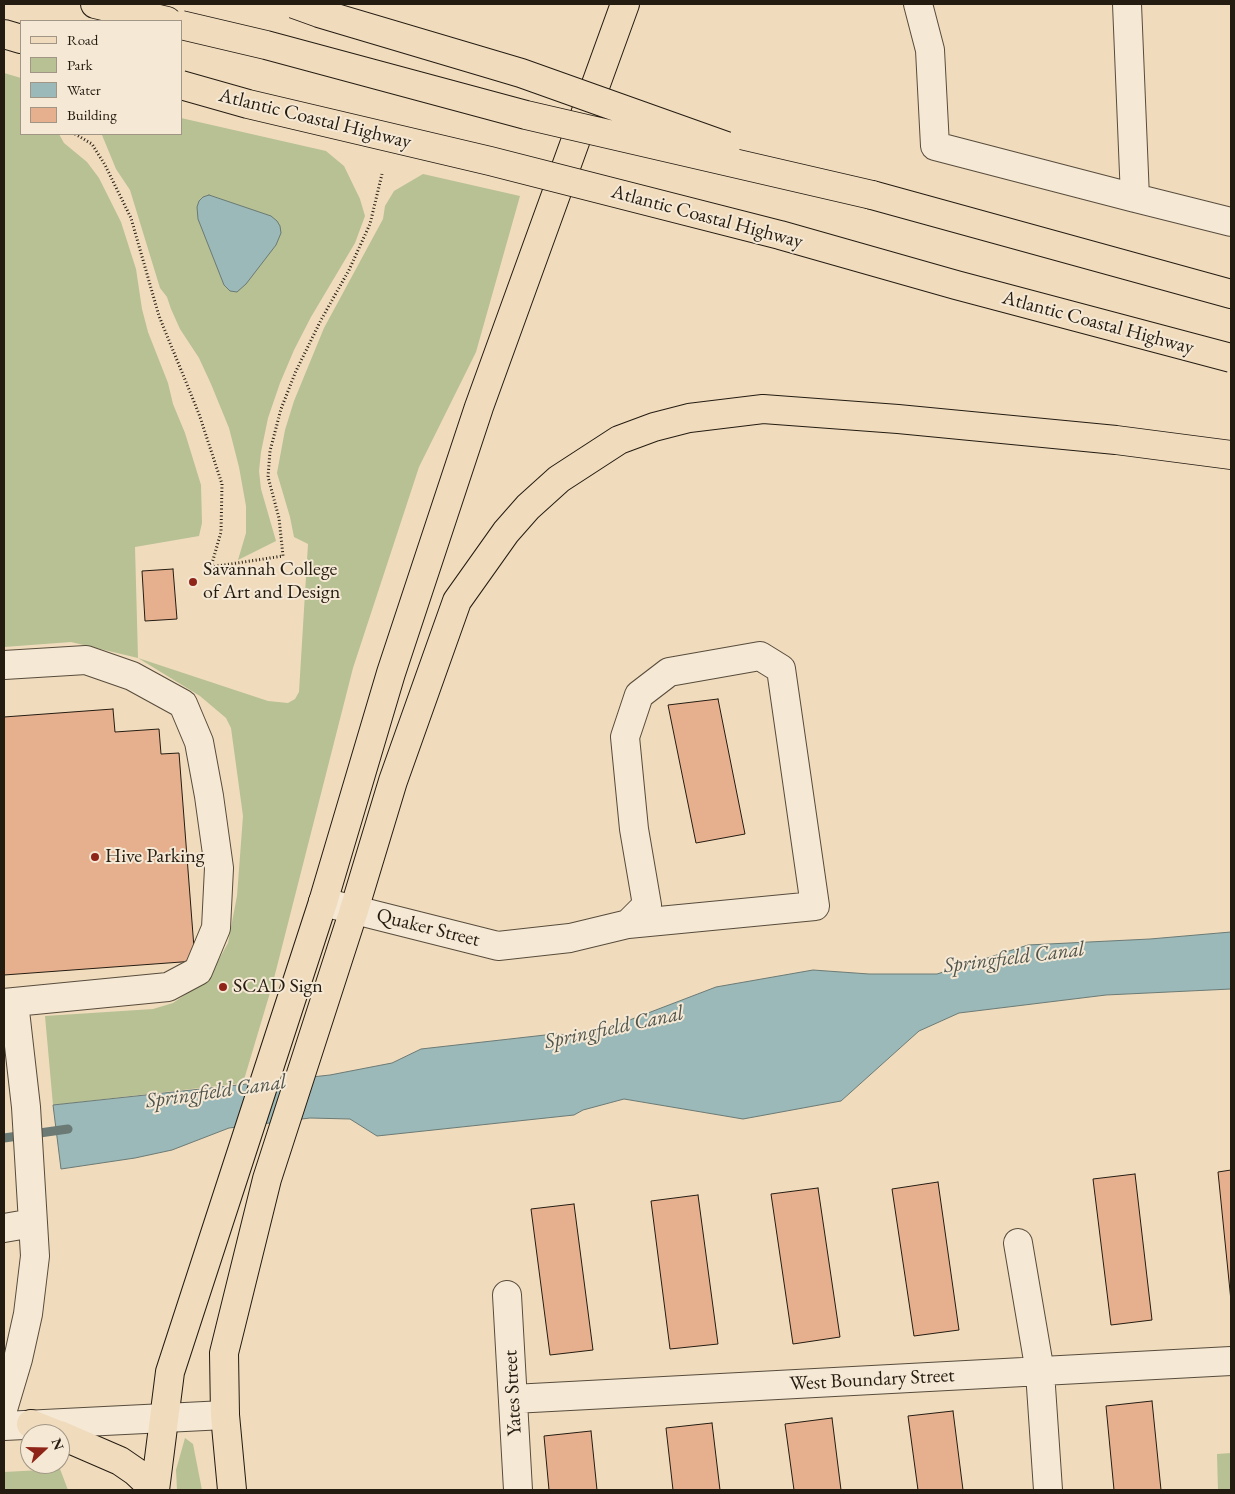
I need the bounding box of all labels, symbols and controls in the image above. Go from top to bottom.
legend [20,20,182,135]
text: Road [67,30,98,49]
text: Park [67,55,93,74]
text: Water [67,80,101,99]
street label: Atlantic Coastal Highway [216,83,414,155]
text: Building [67,105,117,124]
street label: Atlantic Coastal Highway [608,180,806,254]
street label: Atlantic Coastal Highway [999,286,1197,360]
place label: Savannah College of Art and Design [203,558,340,605]
marker: Savannah College of Art and Design [187,576,199,588]
place label: Hive Parking [105,845,204,869]
marker: Hive Parking [89,851,101,863]
street label: Quaker Street [374,904,482,952]
water label: Springfield Canal [942,937,1086,979]
place label: SCAD Sign [233,975,323,999]
marker: SCAD Sign [217,981,229,993]
water label: Springfield Canal [542,1001,686,1055]
water label: Springfield Canal [144,1070,288,1114]
street label: Yates Street [499,1349,527,1437]
street label: West Boundary Street [789,1364,955,1396]
north arrow [20,1424,70,1474]
text: N [48,1435,68,1452]

